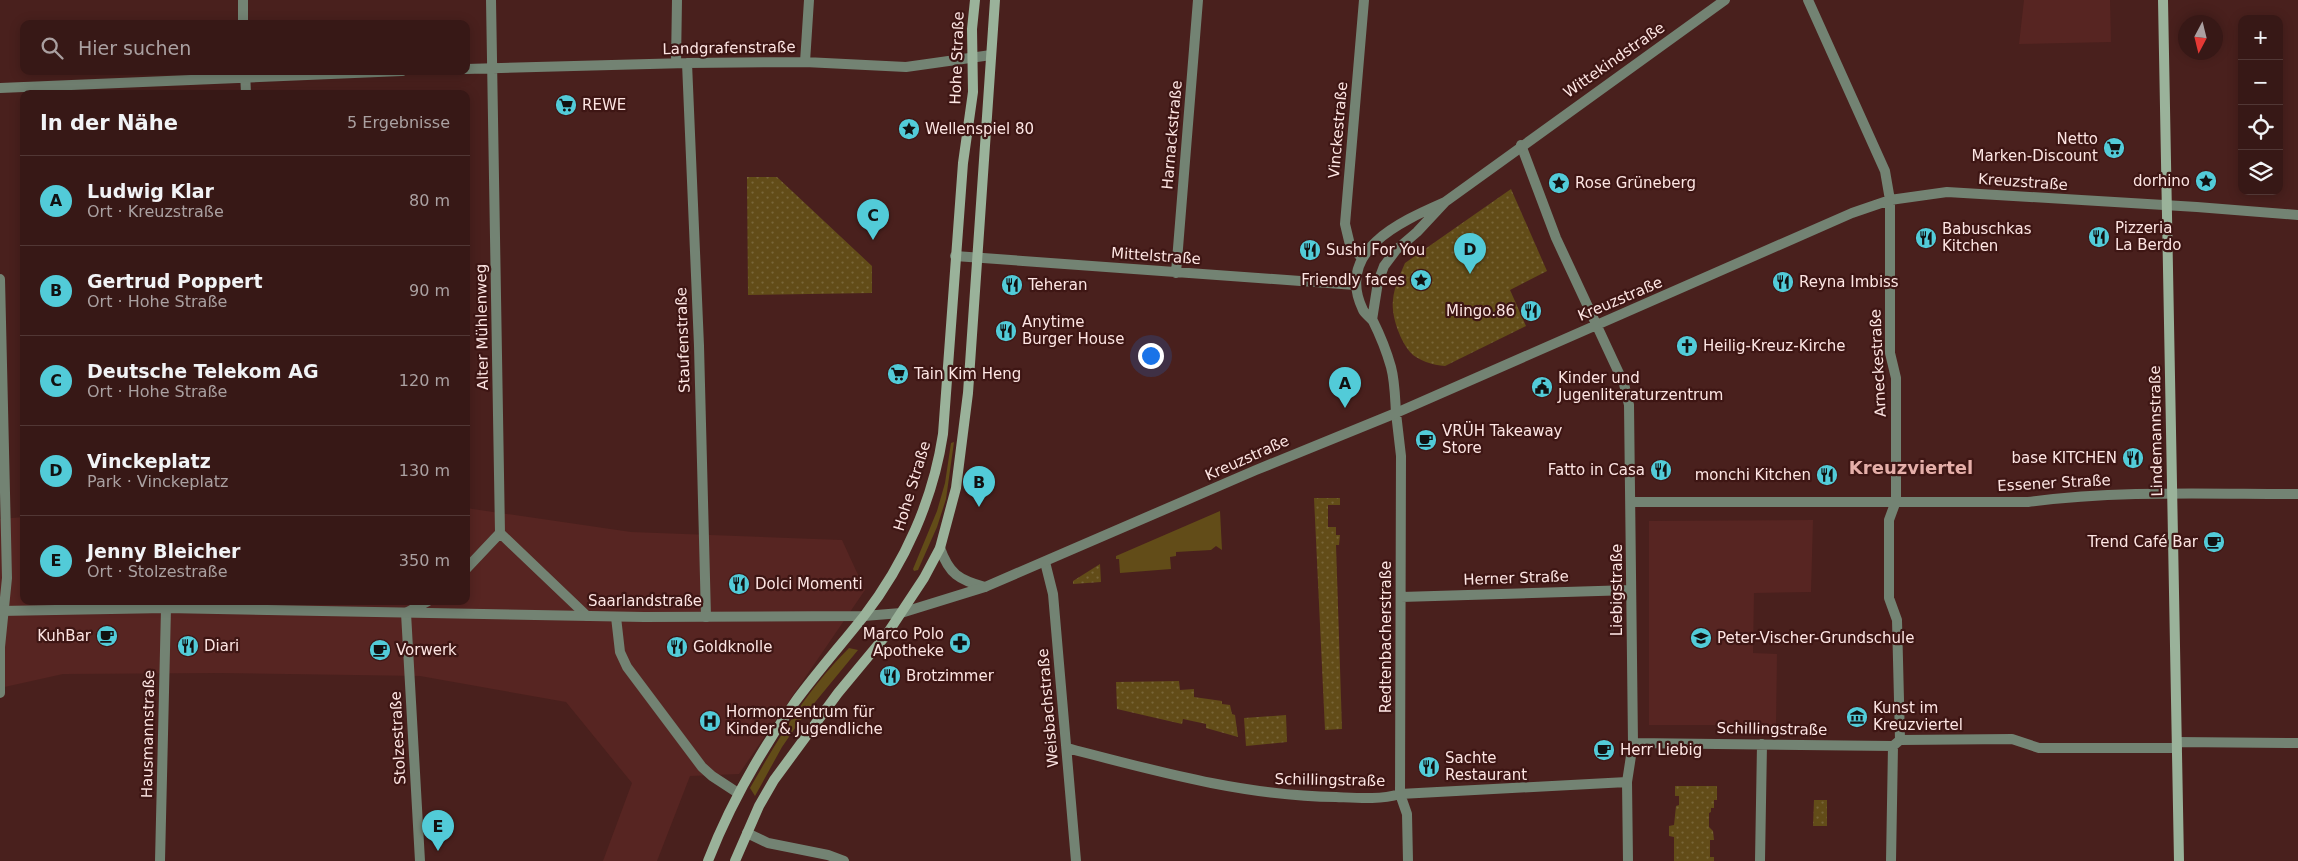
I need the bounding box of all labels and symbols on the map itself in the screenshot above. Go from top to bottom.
street label: Hohe Straße [946,11,968,105]
north arrow [2178,15,2223,60]
street label: Wittekindstraße [1560,18,1668,102]
street label: Landgrafenstraße [662,38,796,58]
street label: Harnackstraße [1158,80,1186,190]
street label: Vinckestraße [1325,81,1351,179]
supermarket icon: REWE [554,93,578,117]
place label: REWE [582,96,626,114]
place icon: Wellenspiel 80 [897,117,921,141]
place label: Wellenspiel 80 [925,120,1034,138]
place label: Netto Marken-Discount [1972,130,2098,165]
supermarket icon: Netto Marken-Discount [2102,136,2126,160]
place icon: dorhino [2194,169,2218,193]
street label: Kreuzstraße [1977,170,2069,194]
place icon: Rose Grüneberg [1547,171,1571,195]
place label: dorhino [2133,172,2190,190]
place label: Rose Grüneberg [1575,174,1696,192]
pin: C [857,199,889,240]
place label: Pizzeria La Berdo [2115,219,2181,254]
place label: Babuschkas Kitchen [1942,220,2032,255]
restaurant icon: Pizzeria La Berdo [2087,225,2111,249]
restaurant icon: Babuschkas Kitchen [1914,226,1938,250]
pin: D [1454,233,1486,274]
restaurant icon: Sushi For You [1298,238,1322,262]
place label: Sushi For You [1326,241,1425,259]
street label: Mittelstraße [1110,244,1202,268]
street label: Alter Mühlenweg [472,264,492,390]
place icon: Friendly faces [1409,268,1433,292]
restaurant icon: Reyna Imbiss [1771,270,1795,294]
place label: Friendly faces [1301,271,1405,289]
restaurant icon: Teheran [1000,273,1024,297]
street label: Kreuzstraße [1575,273,1665,325]
place label: Reyna Imbiss [1799,273,1899,291]
place label: Teheran [1027,276,1087,294]
street label: Staufenstraße [672,287,694,393]
restaurant icon: Mingo.86 [1519,299,1543,323]
place label: Mingo.86 [1446,302,1515,320]
street label: Arneckestraße [1866,308,1890,418]
place label: Anytime Burger House [1022,313,1124,348]
restaurant icon: Anytime Burger House [994,319,1018,343]
church icon: Heilig-Kreuz-Kirche [1675,334,1699,358]
place label: Heilig-Kreuz-Kirche [1703,337,1845,355]
your location [1138,343,1164,369]
supermarket icon: Tain Kim Heng [886,362,910,386]
place label: Tain Kim Heng [913,365,1021,383]
street label: Lindemannstraße [2146,365,2166,497]
pin: A [1329,367,1361,408]
place label: Kinder und Jugenliteraturzentrum [1557,369,1723,404]
public building icon: Kinder und Jugenliteraturzentrum [1530,375,1554,399]
place label: VRÜH Takeaway Store [1442,421,1563,457]
cafe icon: VRÜH Takeaway Store [1414,428,1438,452]
street label: Kreuzstraße [1202,431,1292,485]
street label: Hohe Straße [890,439,934,533]
restaurant icon: base KITCHEN [2121,446,2145,470]
place label: base KITCHEN [2011,449,2117,467]
district label: Kreuzviertel [1849,457,1973,478]
restaurant icon: Fatto in Casa [1649,458,1673,482]
place label: Fatto in Casa [1548,461,1645,479]
restaurant icon: monchi Kitchen [1815,463,1839,487]
pin: B [963,466,995,507]
place label: monchi Kitchen [1695,466,1811,484]
street label: Essener Straße [1997,471,2111,495]
cafe icon: Trend Café Bar [2202,530,2226,554]
place label: Trend Café Bar [2087,533,2199,551]
street label: Liebigstraße [1608,544,1626,636]
street label: Redtenbacherstraße [1377,561,1395,713]
street label: Herner Straße [1463,567,1569,589]
restaurant icon: Dolci Momenti [727,572,751,596]
place label: Dolci Momenti [755,575,863,593]
street label: Saarlandstraße [588,592,702,610]
cafe icon: KuhBar [95,624,119,648]
place label: Marco Polo Apotheke [863,625,944,660]
school or university icon: Peter-Vischer-Grundschule [1689,626,1713,650]
place label: KuhBar [37,627,92,645]
place label: Peter-Vischer-Grundschule [1717,629,1914,647]
pharmacy icon: Marco Polo Apotheke [948,631,972,655]
restaurant icon: Diari [176,634,200,658]
restaurant icon: Goldknolle [665,635,689,659]
place label: Diari [204,637,239,655]
cafe icon: Vorwerk [368,638,392,662]
place label: Goldknolle [693,638,772,656]
place label: Vorwerk [396,641,457,659]
street label: Weisbachstraße [1034,648,1062,768]
restaurant icon: Brotzimmer [878,664,902,688]
place label: Brotzimmer [906,667,995,685]
street label: Hausmannstraße [138,670,158,798]
street label: Stolzestraße [387,691,409,785]
place label: Kunst im Kreuzviertel [1873,699,1963,734]
place label: Hormonzentrum für Kinder & Jugendliche [726,703,883,738]
museum icon: Kunst im Kreuzviertel [1845,705,1869,729]
hospital icon: Hormonzentrum für Kinder & Jugendliche [698,709,722,733]
street label: Schillingstraße [1716,719,1828,739]
cafe icon: Herr Liebig [1592,738,1616,762]
place label: Herr Liebig [1620,741,1702,759]
place label: Sachte Restaurant [1445,749,1527,784]
restaurant icon: Sachte Restaurant [1417,755,1441,779]
street label: Schillingstraße [1274,770,1386,790]
pin: E [422,810,454,851]

